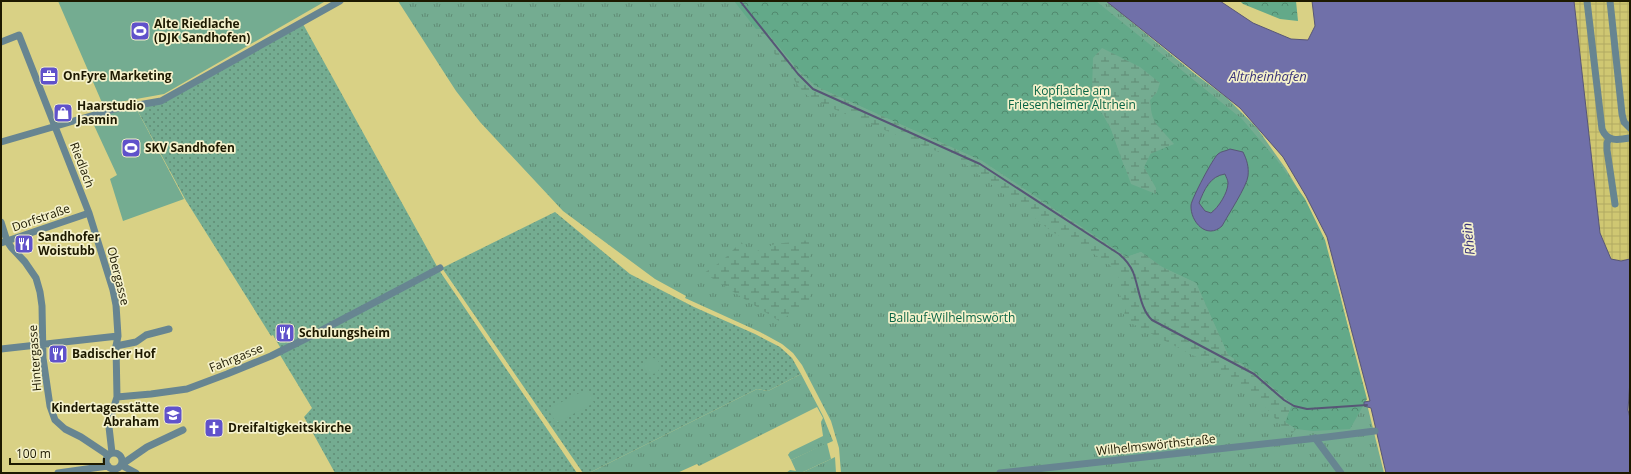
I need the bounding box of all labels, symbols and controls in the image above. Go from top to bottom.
place label: Alte Riedlache (DJK Sandhofen) [154,15,250,46]
sports icon: Alte Riedlache (DJK Sandhofen) [129,20,151,42]
office icon: OnFyre Marketing [38,65,60,87]
place label: OnFyre Marketing [63,67,172,84]
water label: Altrheinhafen [1228,67,1307,85]
park label: Kopflache am Friesenheimer Altrhein [1008,82,1136,113]
place label: Haarstudio Jasmin [76,97,144,128]
shop icon: Haarstudio Jasmin [52,102,74,124]
sports icon: SKV Sandhofen [120,137,142,159]
place label: SKV Sandhofen [145,139,235,156]
street label: Riedlach [66,140,99,190]
street label: Dorfstraße [9,200,73,235]
water label: Rhein [1457,222,1479,256]
place label: Sandhofer Woistubb [38,228,100,259]
restaurant icon: Sandhofer Woistubb [13,233,35,255]
street label: Obergasse [103,245,134,307]
park label: Ballauf-Wilhelmswörth [889,309,1015,326]
restaurant icon: Schulungsheim [274,322,296,344]
street label: Hintergasse [24,324,45,392]
place label: Schulungsheim [299,324,390,341]
street label: Fahrgasse [206,339,265,376]
restaurant icon: Badischer Hof [47,343,69,365]
place label: Badischer Hof [72,345,157,362]
place label: Kindertagesstätte Abraham [51,399,159,430]
school or university icon: Kindertagesstätte Abraham [162,404,184,426]
church icon: Dreifaltigkeitskirche [203,417,225,439]
place label: Dreifaltigkeitskirche [228,419,351,436]
street label: Wilhelmswörthstraße [1095,430,1217,459]
scale bar [10,440,104,466]
text: 100 m [16,445,51,462]

